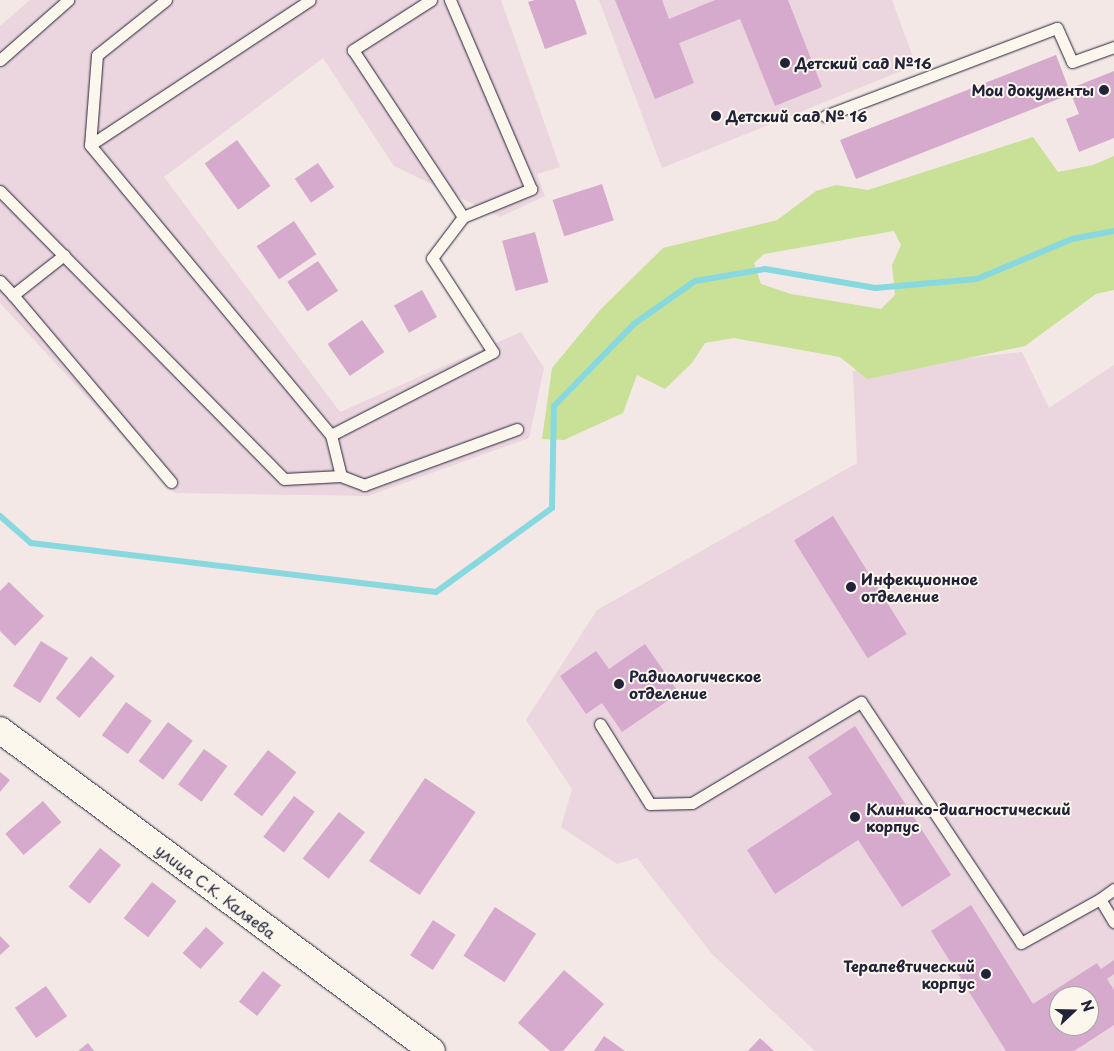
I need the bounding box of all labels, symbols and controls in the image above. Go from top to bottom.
place label: Детский сад №16 [795,54,932,72]
marker: Детский сад №16 [779,57,791,69]
place label: Мои документы [971,81,1094,99]
marker: Мои документы [1098,84,1110,96]
place label: Детский сад № 16 [726,107,868,125]
marker: Детский сад № 16 [710,110,722,122]
place label: Инфекционное отделение [861,569,978,604]
marker: Инфекционное отделение [845,581,857,593]
place label: Радиологическое отделение [629,666,762,701]
marker: Радиологическое отделение [613,678,625,690]
place label: Клинико-диагностический корпус [866,799,1071,834]
marker: Клинико-диагностический корпус [848,810,862,824]
street label: улица С.К. Каляева [152,840,280,942]
place label: Терапевтический корпус [843,956,975,991]
marker: Терапевтический корпус [979,967,993,981]
north arrow [1049,986,1099,1036]
text: N [1076,997,1099,1015]

